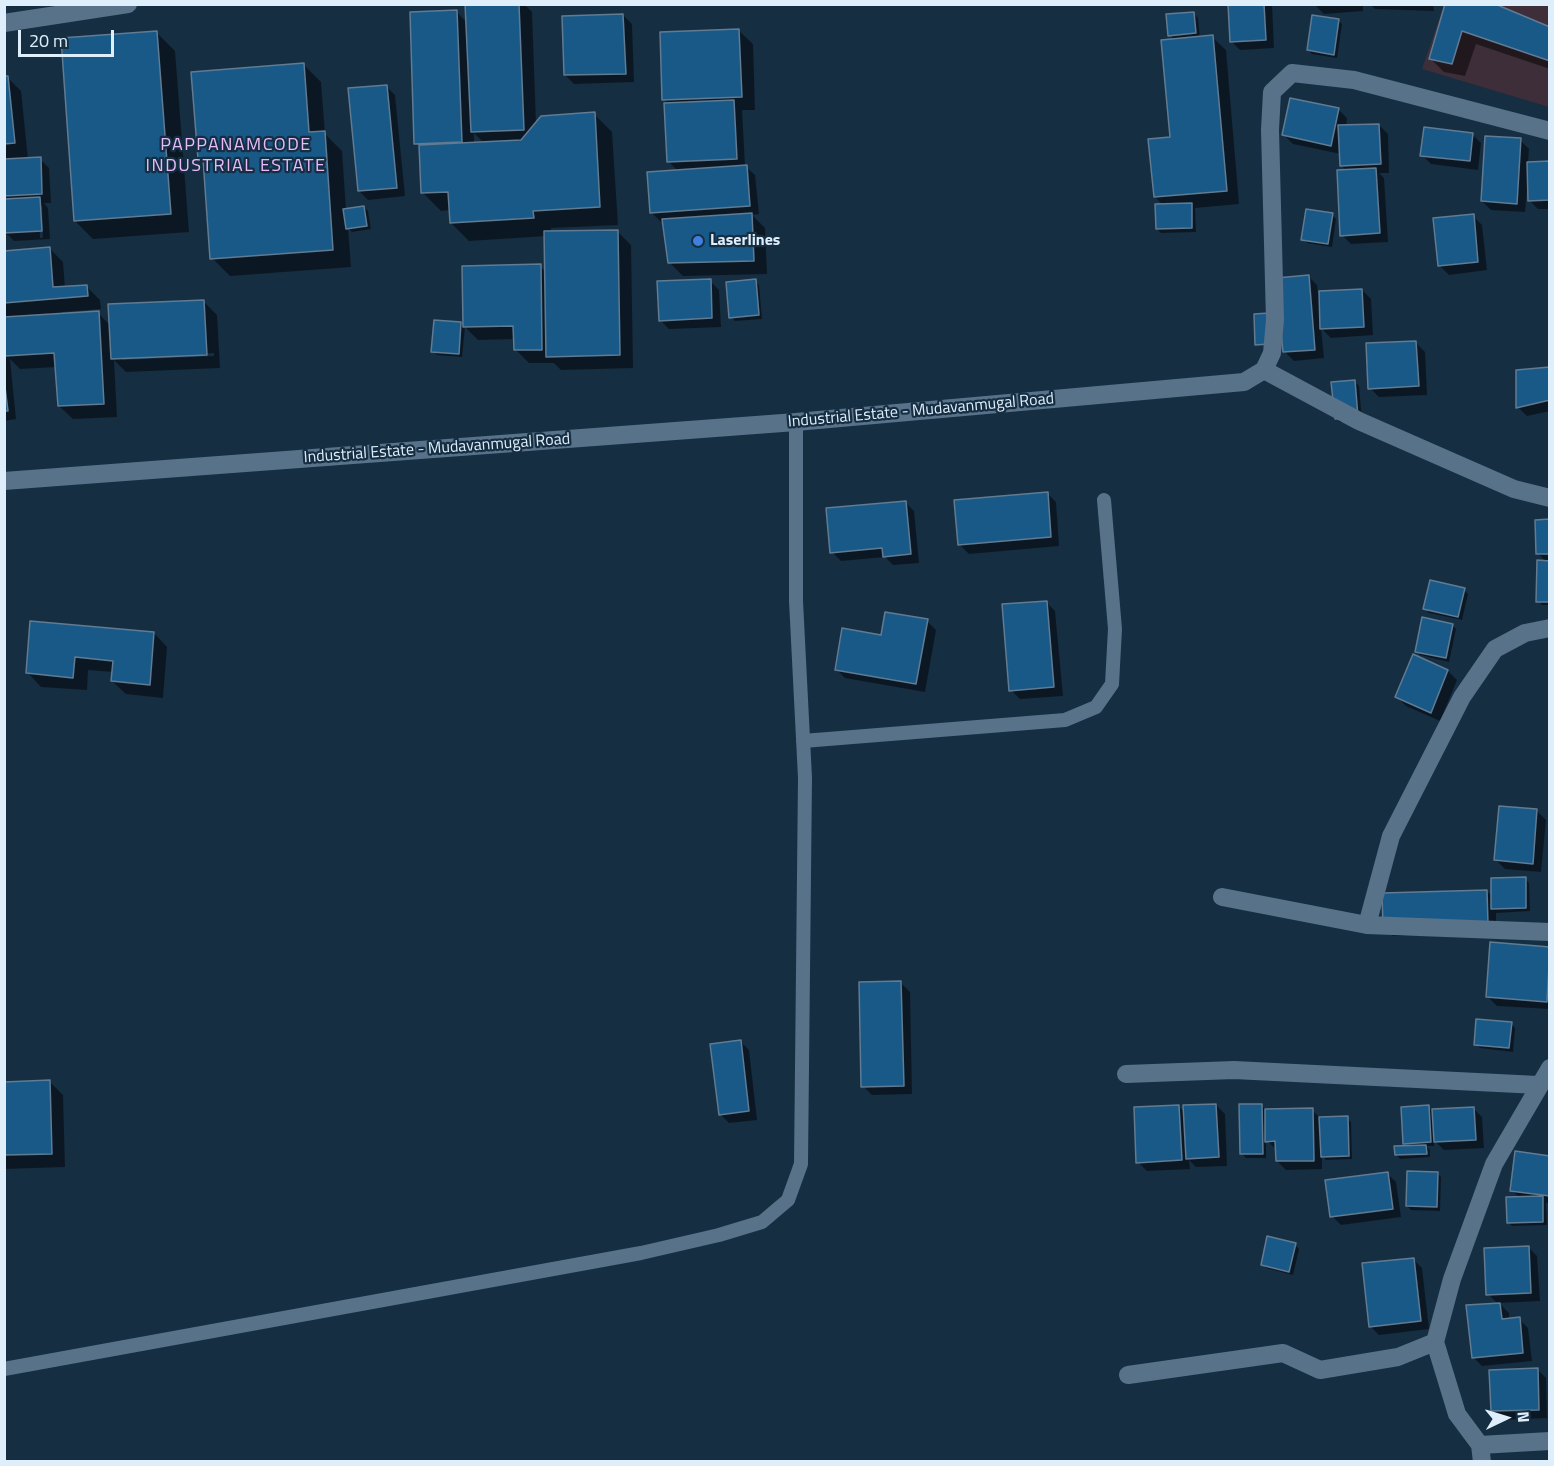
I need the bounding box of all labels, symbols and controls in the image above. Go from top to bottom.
scale bar [21,18,117,56]
text: 20 m [29,27,68,54]
district label: PAPPANAMCODE INDUSTRIAL ESTATE [146,135,326,178]
place label: Laserlines [710,231,780,251]
marker: Laserlines [691,234,705,248]
street label: Industrial Estate - Mudavanmugal Road [787,390,1055,432]
street label: Industrial Estate - Mudavanmugal Road [303,430,571,468]
north arrow [1476,1388,1536,1448]
text: N [1512,1410,1536,1423]

